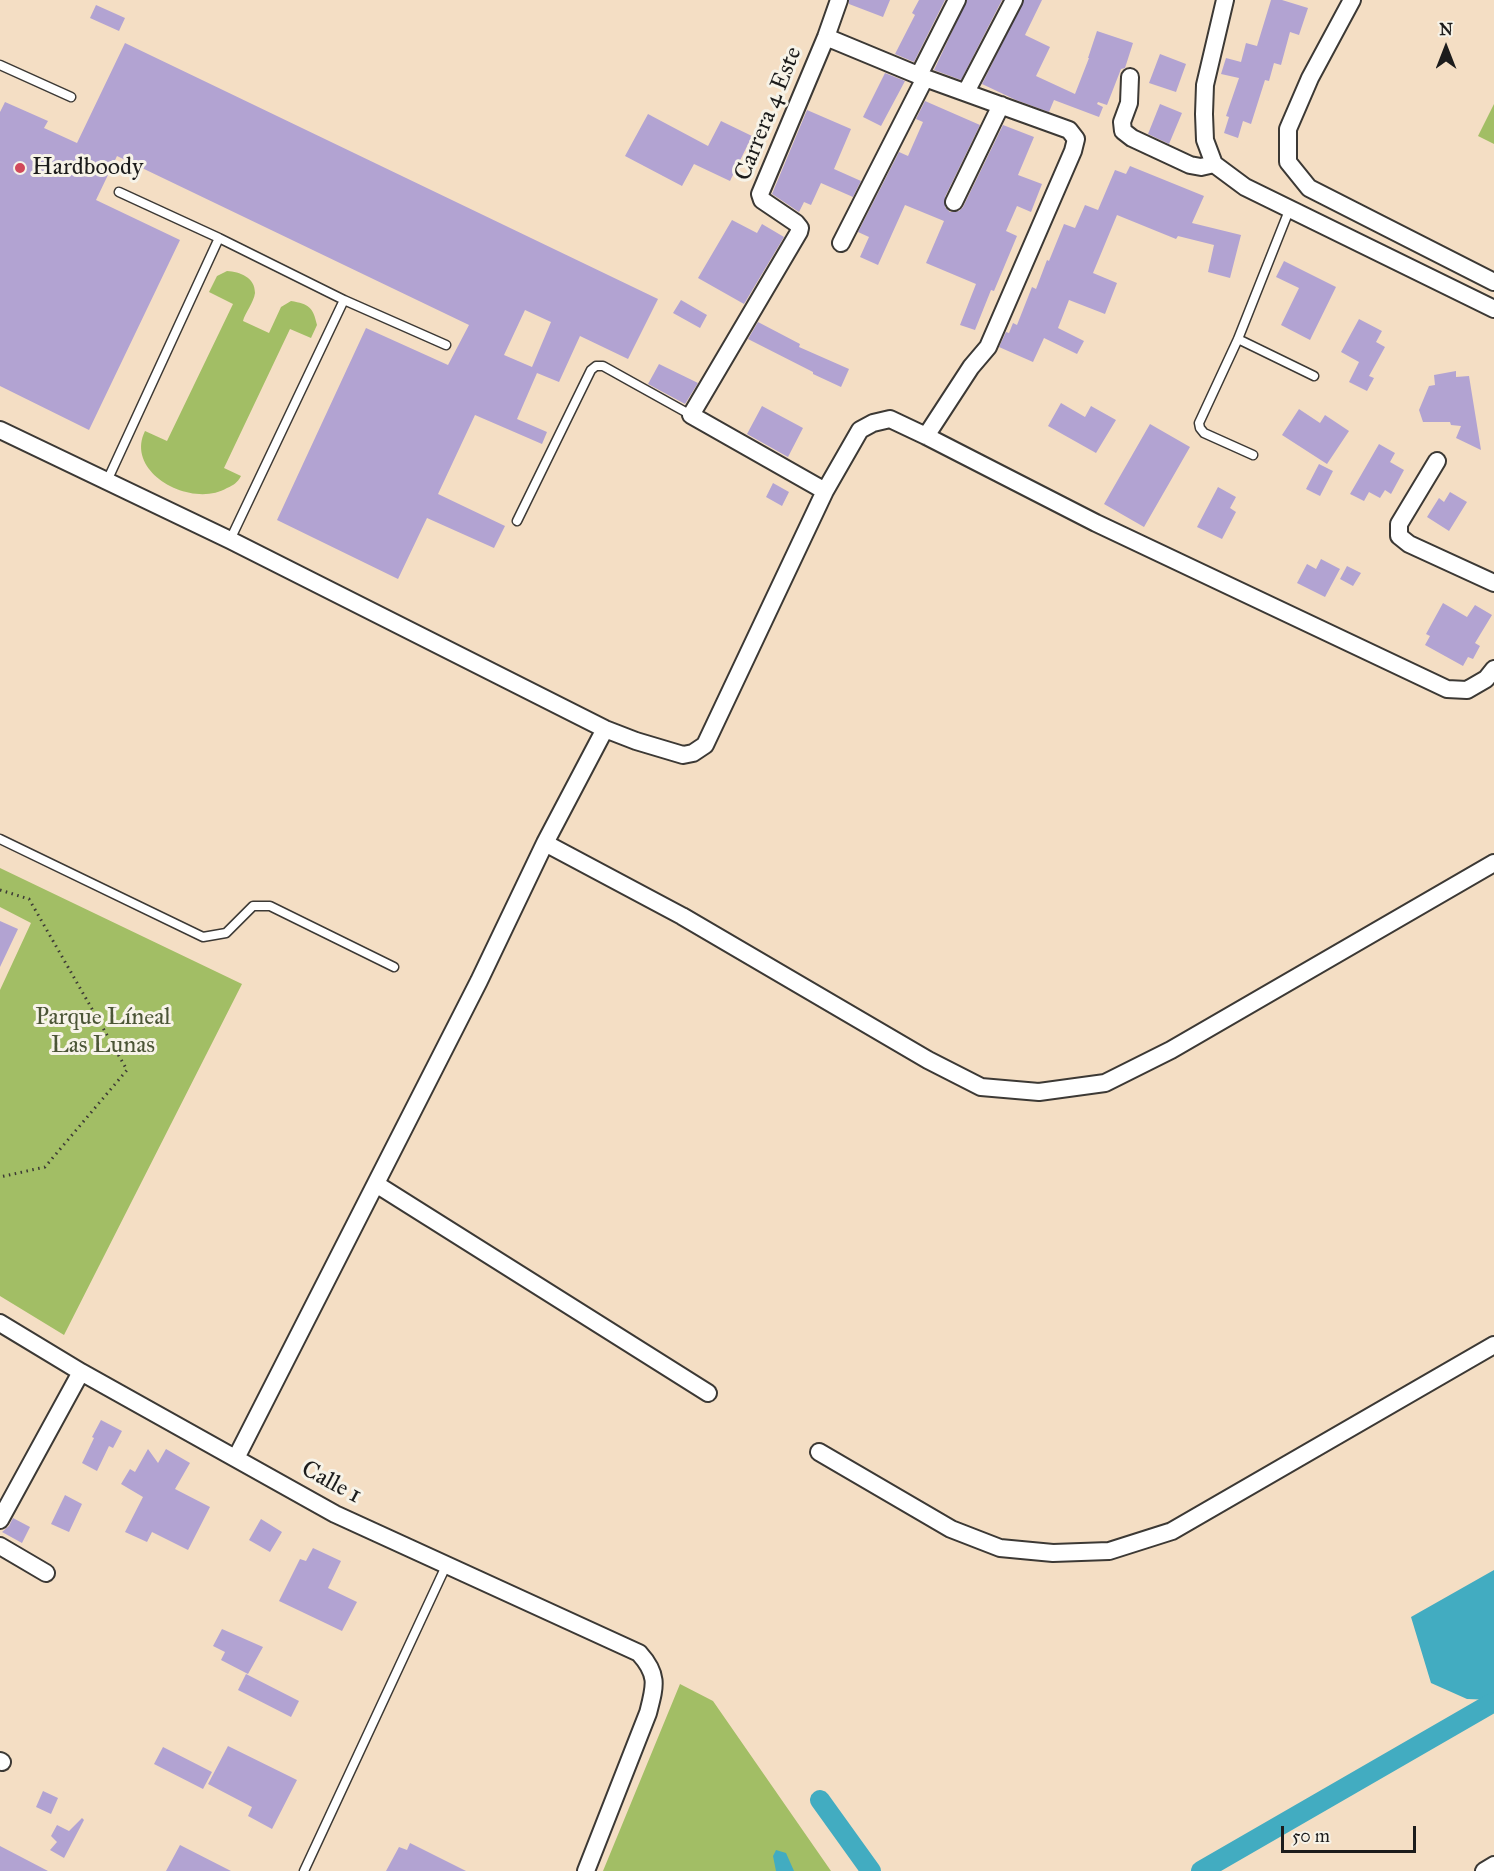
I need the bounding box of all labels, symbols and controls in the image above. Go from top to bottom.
north arrow [1416,18,1476,78]
text: N [1439,20,1453,39]
street label: Carrera 4 Este [729,43,809,185]
place label: Hardboody [32,154,143,182]
marker: Hardboody [13,161,27,175]
park label: Parque Líneal Las Lunas [35,1004,171,1060]
street label: Calle 1 [296,1455,366,1511]
scale bar [1284,1814,1419,1852]
text: 50 m [1292,1825,1330,1847]

